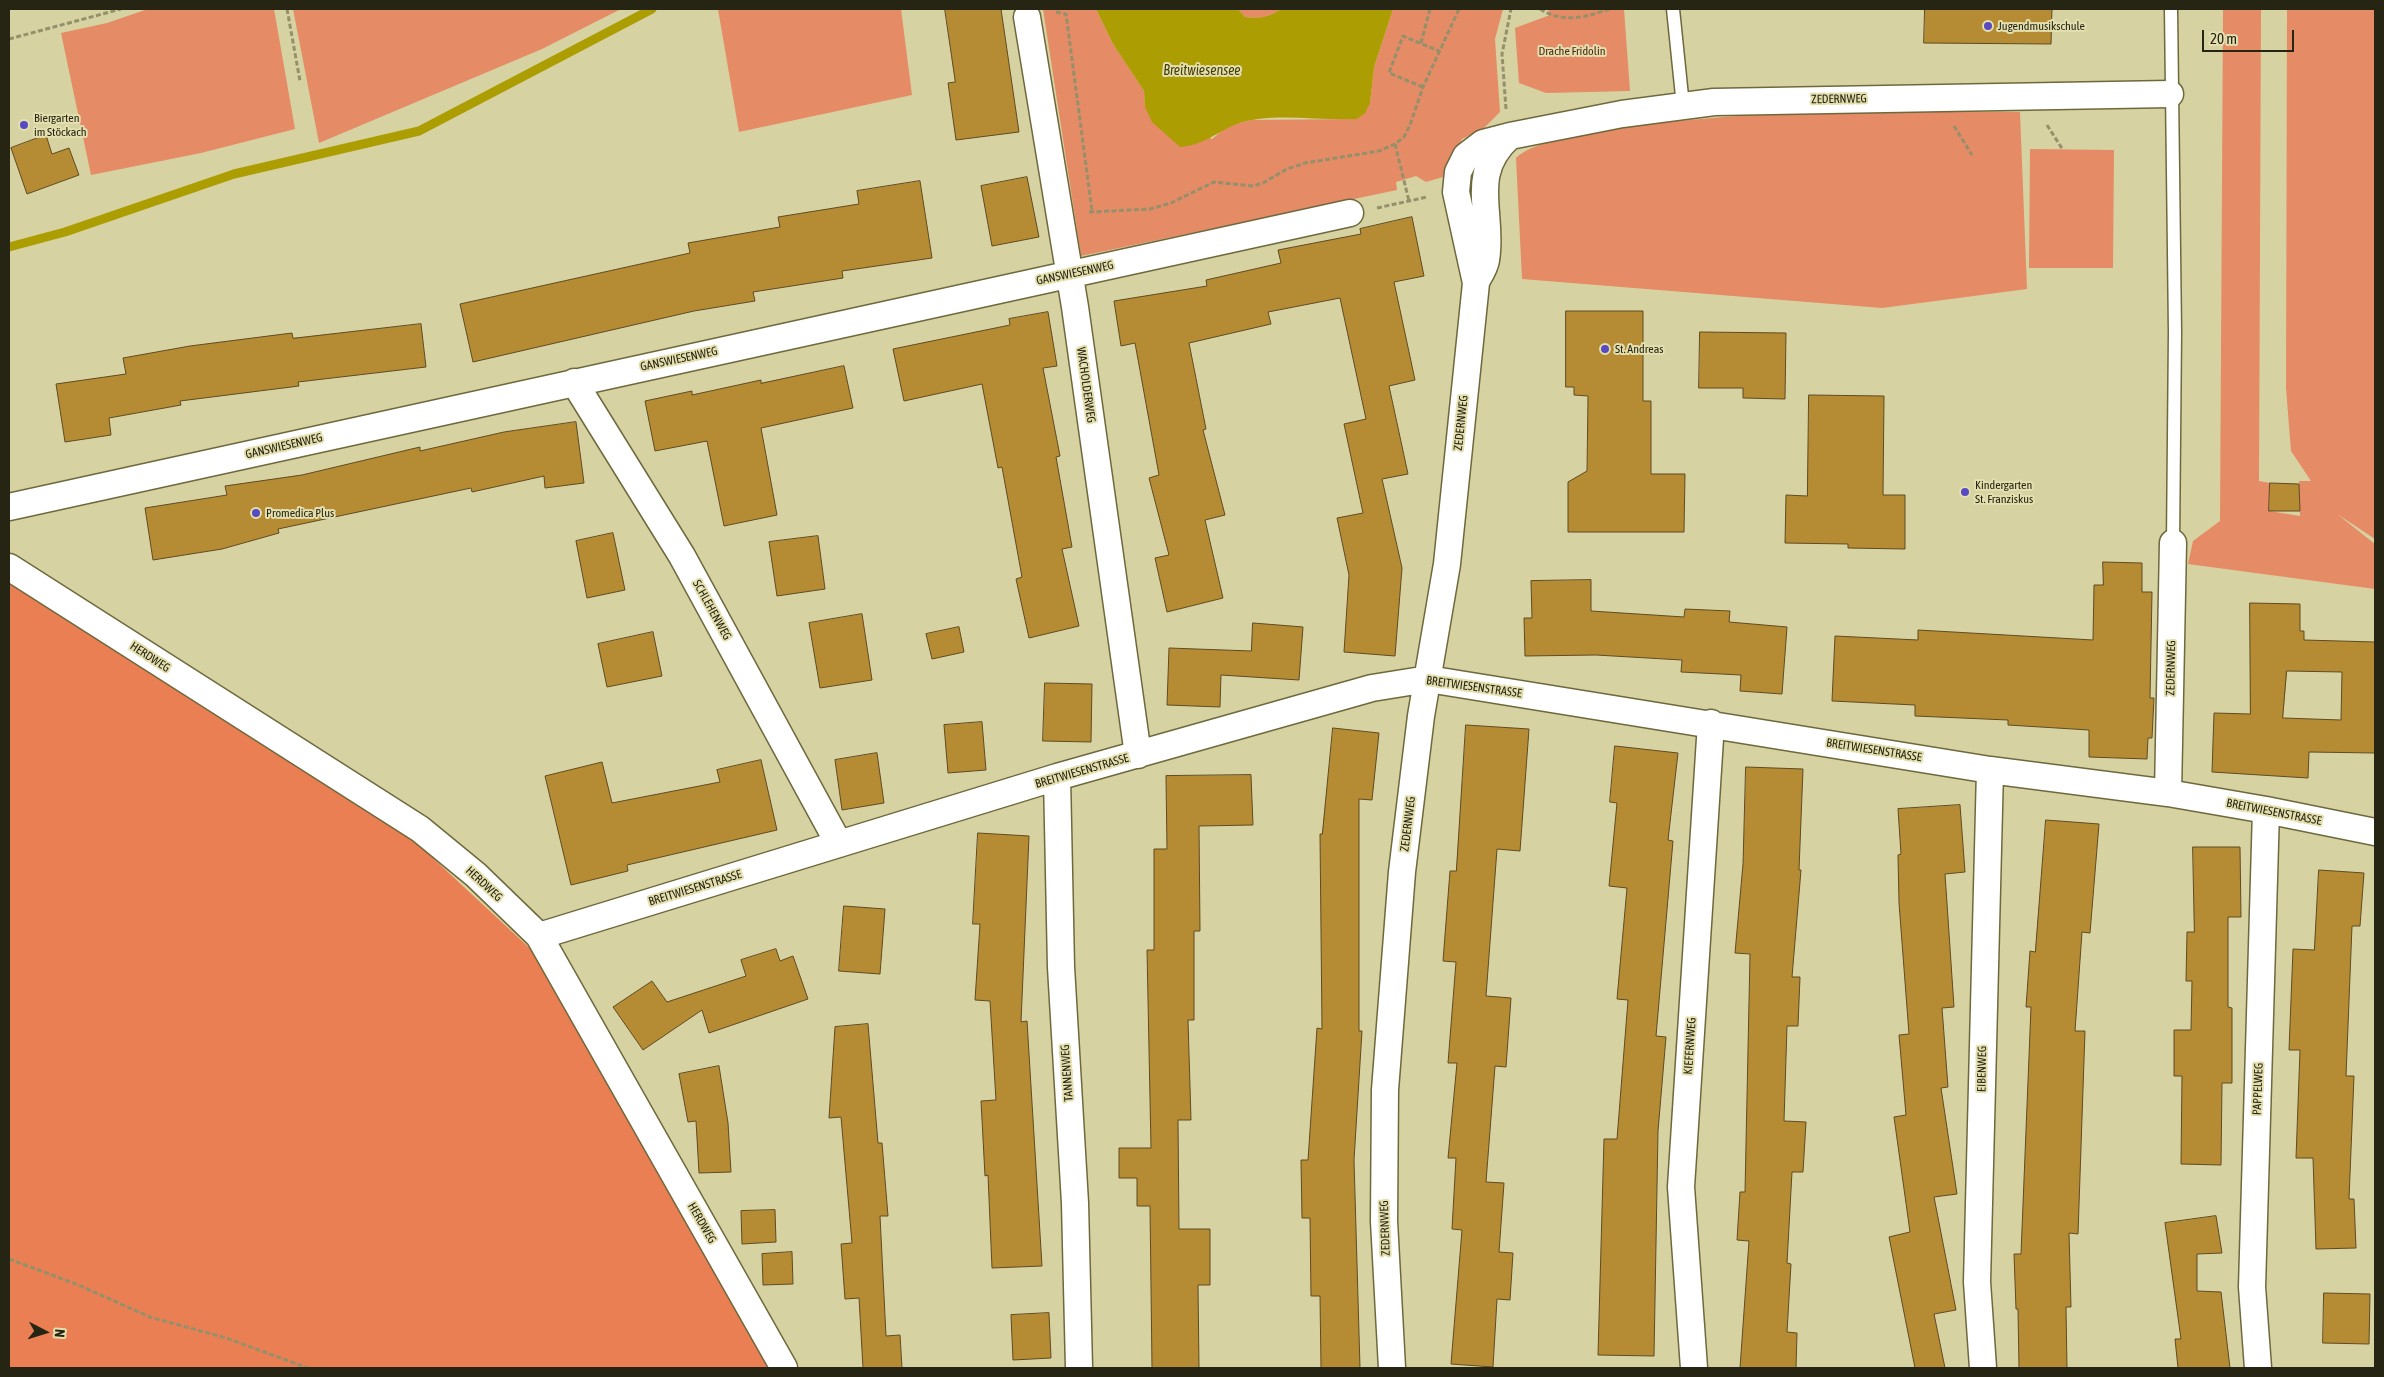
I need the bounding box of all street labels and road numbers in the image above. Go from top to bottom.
street label: ZEDERNWEG [1811,91,1867,107]
street label: GANSWIESENWEG [1035,258,1115,288]
street label: GANSWIESENWEG [639,344,719,374]
street label: WACHOLDERWEG [1074,346,1098,424]
street label: ZEDERNWEG [1451,395,1471,451]
street label: GANSWIESENWEG [244,430,324,462]
street label: SCHLEHENWEG [690,577,734,643]
street label: HERDWEG [127,639,173,675]
street label: ZEDERNWEG [2163,640,2179,696]
street label: BREITWIESENSTRASSE [1425,673,1523,701]
street label: BREITWIESENSTRASSE [1825,735,1923,765]
street label: BREITWIESENSTRASSE [1034,751,1130,791]
street label: ZEDERNWEG [1397,796,1419,852]
street label: BREITWIESENSTRASSE [2225,796,2323,828]
street label: HERDWEG [463,863,505,905]
street label: BREITWIESENSTRASSE [647,867,743,909]
street label: KIEFERNWEG [1681,1017,1699,1075]
street label: TANNENWEG [1058,1044,1076,1102]
street label: EIBENWEG [1974,1046,1990,1092]
street label: PAPPELWEG [2250,1063,2266,1115]
street label: HERDWEG [685,1200,719,1246]
street label: ZEDERNWEG [1377,1200,1393,1256]

